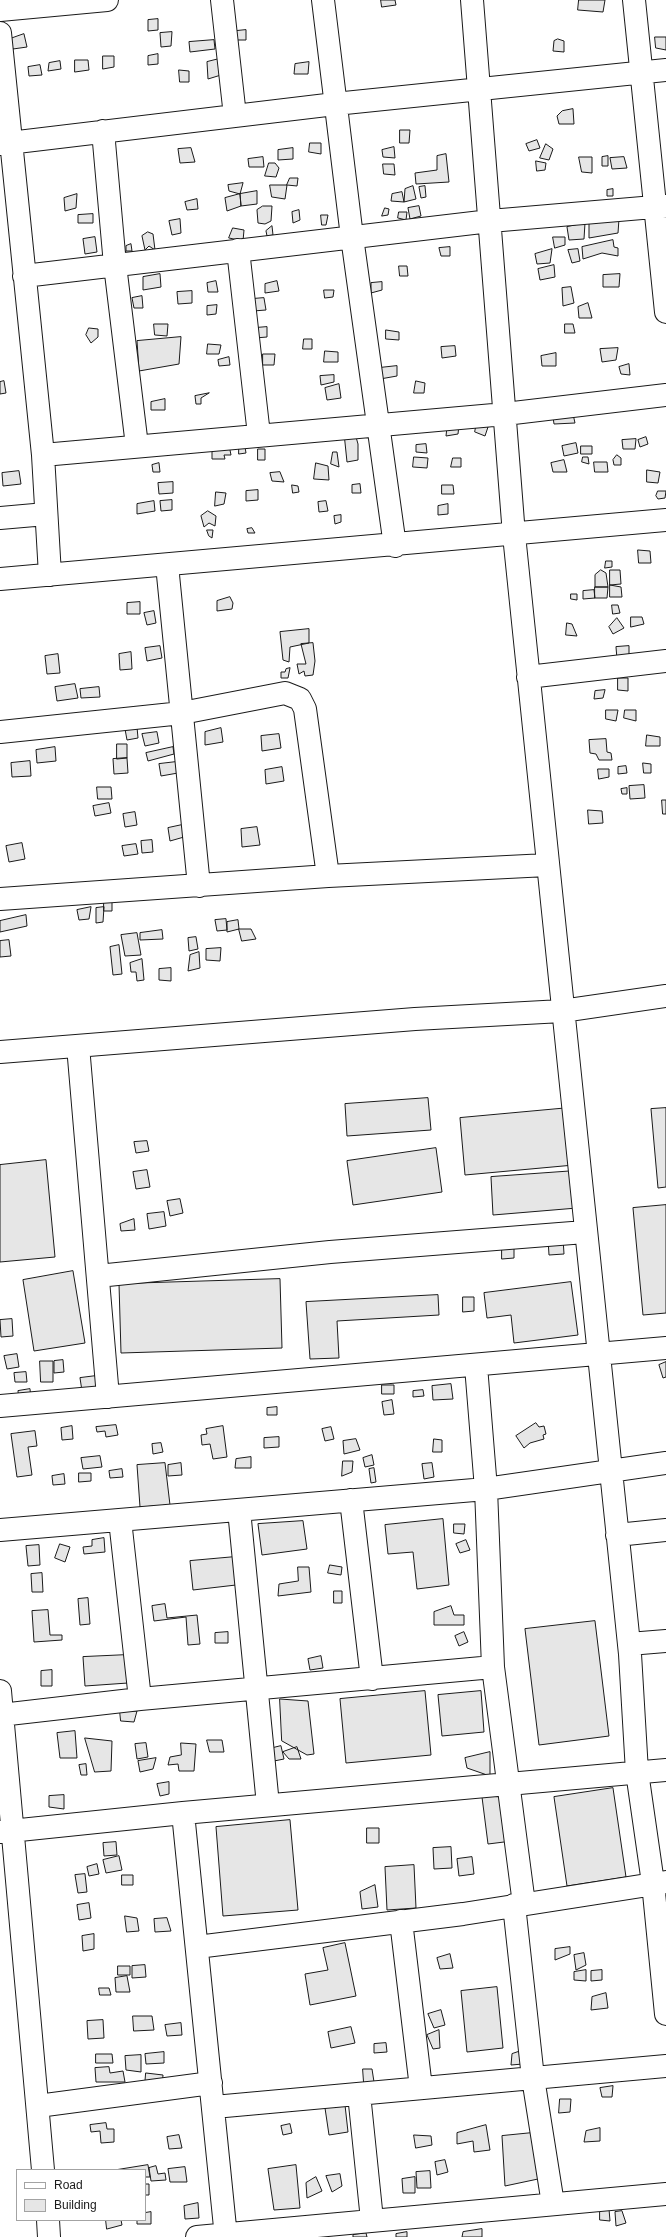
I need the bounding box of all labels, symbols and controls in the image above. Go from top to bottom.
legend [16,2169,146,2221]
text: Road [54,2178,83,2192]
text: Building [54,2198,97,2212]

